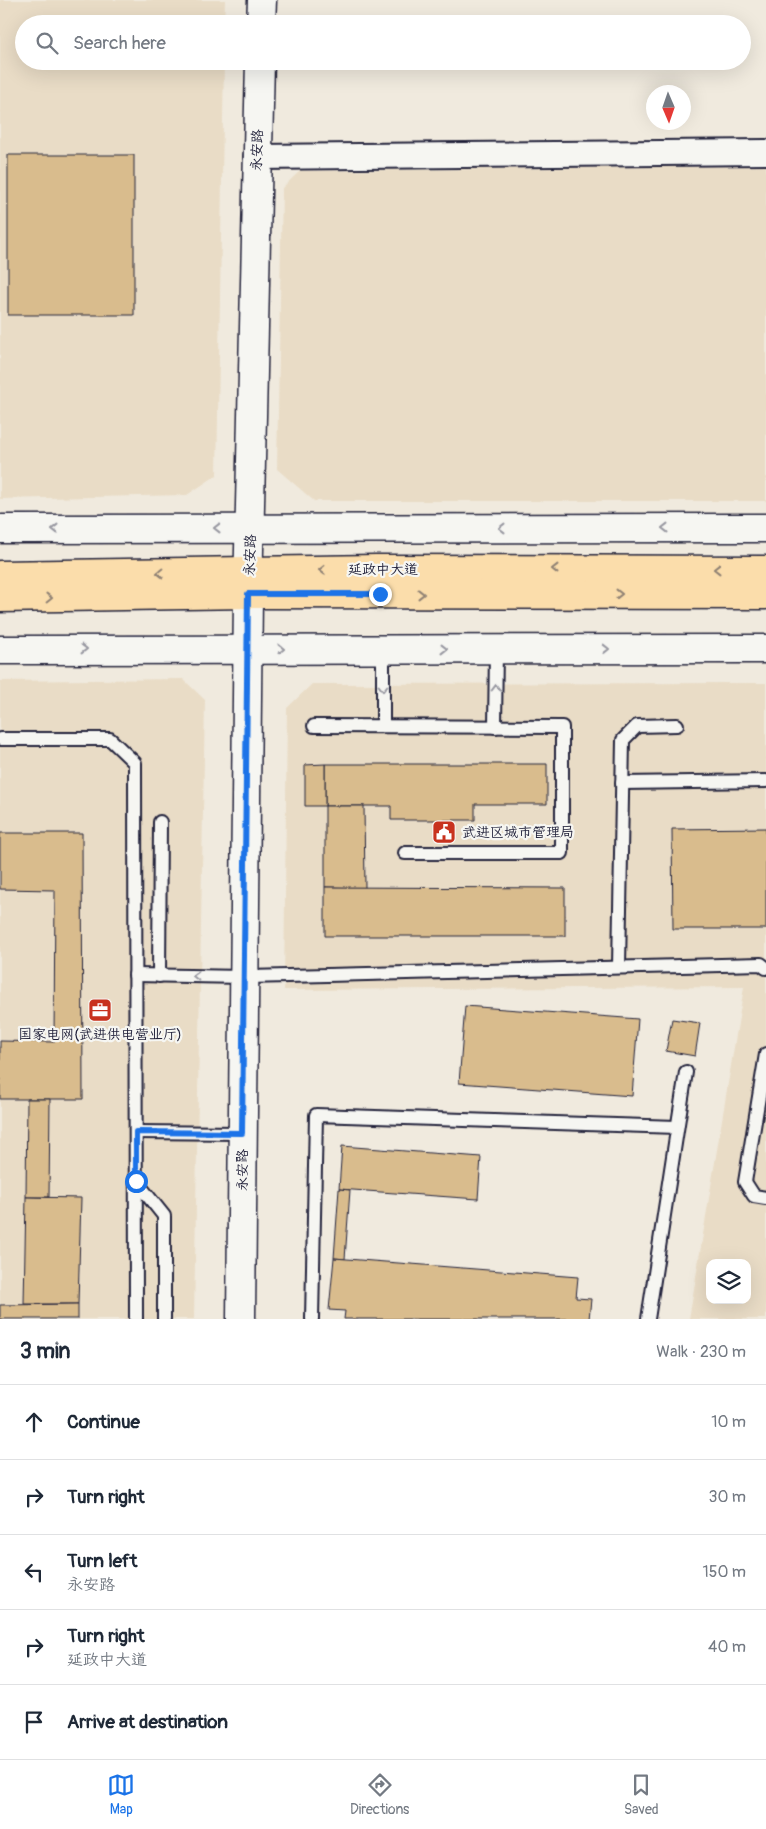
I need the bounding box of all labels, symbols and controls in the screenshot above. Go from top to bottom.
search box [15,15,751,70]
icon: search [33,29,61,57]
text: Search here [73,31,166,55]
north arrow [646,85,691,130]
street label: 永安路 [248,129,266,171]
one-way arrow [213,522,221,533]
one-way arrow [498,523,506,533]
one-way arrow [661,523,668,533]
one-way arrow [51,524,58,534]
street label: 永安路 [241,534,259,576]
street label: 延政中大道 [348,561,418,578]
one-way arrow [551,564,558,574]
one-way arrow [713,564,721,574]
one-way arrow [318,565,326,575]
one-way arrow [156,567,164,578]
route end [369,583,392,606]
one-way arrow [418,589,425,599]
one-way arrow [615,589,623,599]
one-way arrow [45,592,53,603]
one-way arrow [80,644,88,654]
one-way arrow [278,644,285,654]
one-way arrow [440,644,448,654]
one-way arrow [602,644,610,654]
one-way arrow [378,684,388,692]
one-way arrow [491,684,501,692]
public building icon: 武进区城市管理局 [431,819,457,845]
place label: 武进区城市管理局 [462,824,574,841]
one-way arrow [191,971,199,981]
office icon: 国家电网(武进供电营业厅) [87,997,113,1023]
place label: 国家电网(武进供电营业厅) [18,1026,182,1043]
street label: 永安路 [234,1149,251,1191]
route start [125,1170,148,1193]
map controls [706,1259,751,1304]
button: layers [706,1259,751,1304]
text: 3 min [20,1338,70,1365]
text: Walk · 230 m [656,1342,746,1362]
icon: ahead [20,1408,48,1436]
text: Continue [67,1410,140,1434]
text: 10 m [711,1412,746,1432]
icon: right [20,1483,48,1511]
text: Turn right [67,1485,145,1509]
text: 30 m [708,1487,746,1507]
text: Turn left [67,1549,137,1573]
icon: left [20,1558,48,1586]
text: 150 m [702,1562,746,1582]
text: 永安路 [67,1575,115,1595]
text: Turn right [67,1624,145,1648]
icon: right [20,1633,48,1661]
text: 40 m [708,1637,746,1657]
text: 延政中大道 [67,1650,147,1670]
icon: arrive [20,1708,48,1736]
text: Arrive at destination [67,1710,228,1734]
tab: Map [107,1771,135,1818]
tab: Directions [350,1771,409,1818]
tab: Saved [624,1771,659,1818]

